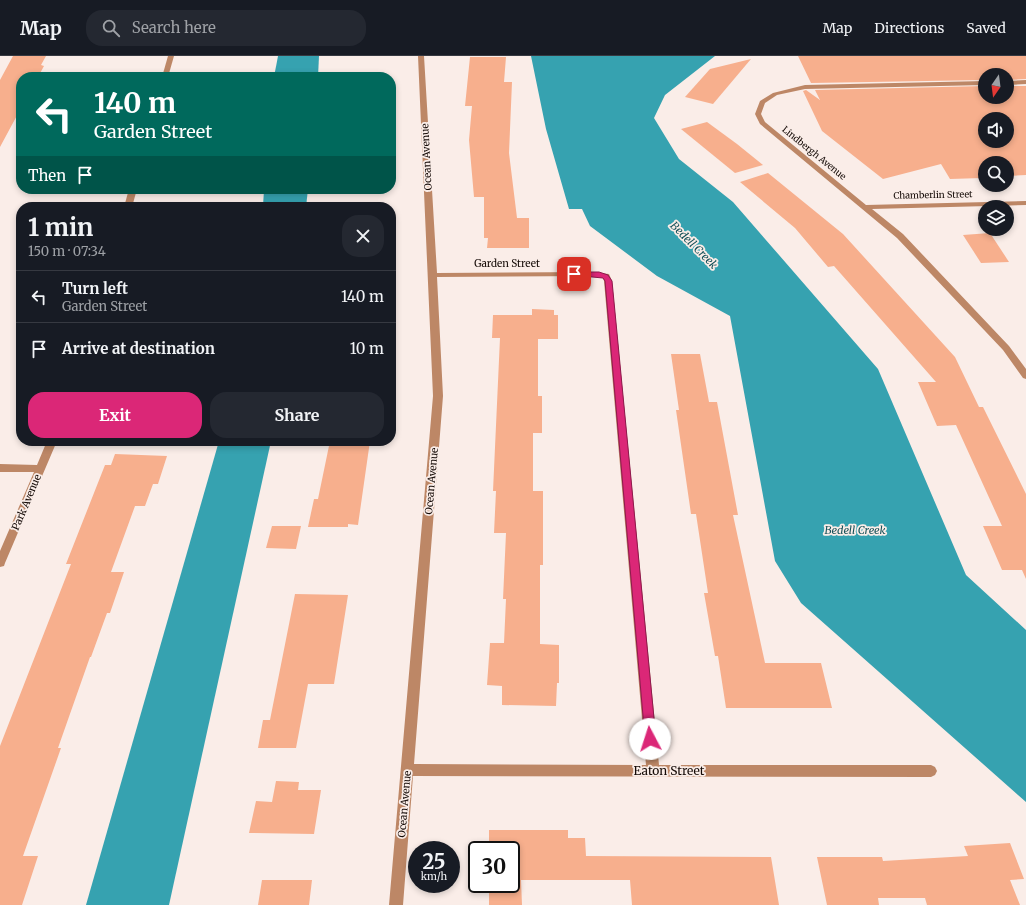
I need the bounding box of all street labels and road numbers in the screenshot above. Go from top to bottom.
street label: Ocean Avenue [418,123,435,191]
street label: Lindbergh Avenue [780,123,849,182]
street label: Chamberlin Street [893,188,973,201]
street label: Garden Street [474,257,540,270]
street label: Ocean Avenue [422,447,441,515]
street label: Park Avenue [9,472,44,532]
street label: Eaton Street [634,763,705,778]
street label: Ocean Avenue [395,770,414,838]

